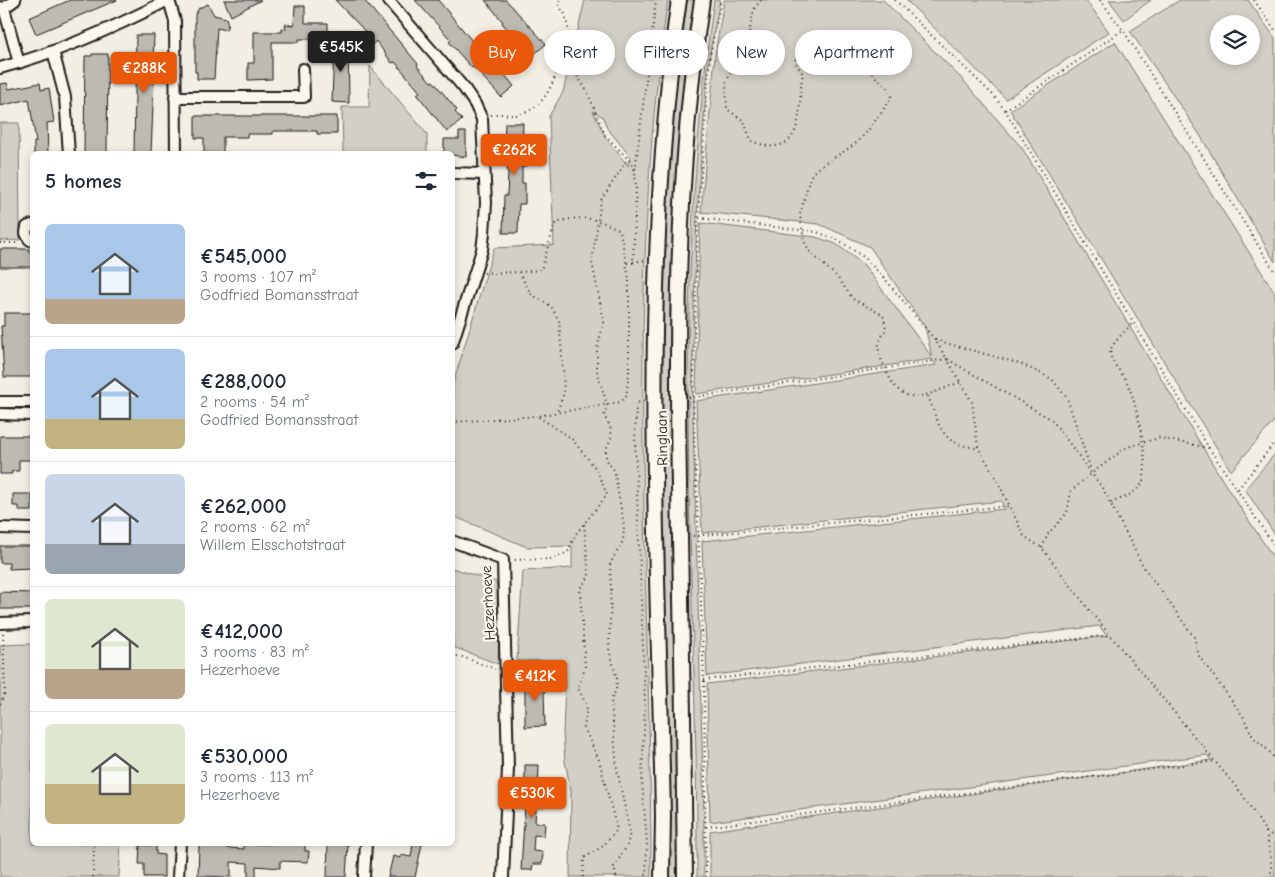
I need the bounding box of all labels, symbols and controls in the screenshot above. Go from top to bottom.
map controls [1210,15,1260,65]
button: layers [1210,15,1260,65]
pin: €545K [306,30,376,73]
chip: Buy [470,30,534,75]
chip: Rent [544,30,615,75]
chip: Filters [625,30,708,75]
chip: New [718,30,785,75]
chip: Apartment [795,30,912,75]
text: €545K [319,38,363,56]
pin: €288K [109,52,179,94]
text: €288K [122,59,166,77]
pin: €262K [479,134,549,176]
text: €262K [492,141,536,159]
icon: filters [412,167,440,195]
text: 5 homes [45,169,122,193]
icon: home [85,244,145,304]
text: €545,000 [200,244,287,268]
text: 3 rooms · 107 m² [200,268,316,286]
text: Godfried Bomansstraat [200,286,358,304]
icon: home [85,369,145,429]
text: €288,000 [200,369,286,393]
text: 2 rooms · 54 m² [200,393,309,411]
street label: Ringlaan [653,410,671,466]
text: Godfried Bomansstraat [200,411,358,429]
icon: home [85,494,145,554]
text: €262,000 [200,494,286,518]
text: 2 rooms · 62 m² [200,518,310,536]
text: Willem Elsschotstraat [200,536,345,554]
street label: Hezerhoeve [477,565,499,641]
icon: home [85,619,145,679]
text: €412,000 [200,619,283,643]
text: 3 rooms · 83 m² [200,643,309,661]
pin: €412K [500,660,570,702]
text: Hezerhoeve [200,661,280,679]
text: €412K [514,667,556,685]
icon: home [85,744,145,804]
text: €530,000 [200,744,288,768]
text: 3 rooms · 113 m² [200,768,313,786]
pin: €530K [497,776,567,819]
text: €530K [509,784,555,802]
text: Hezerhoeve [200,786,280,804]

